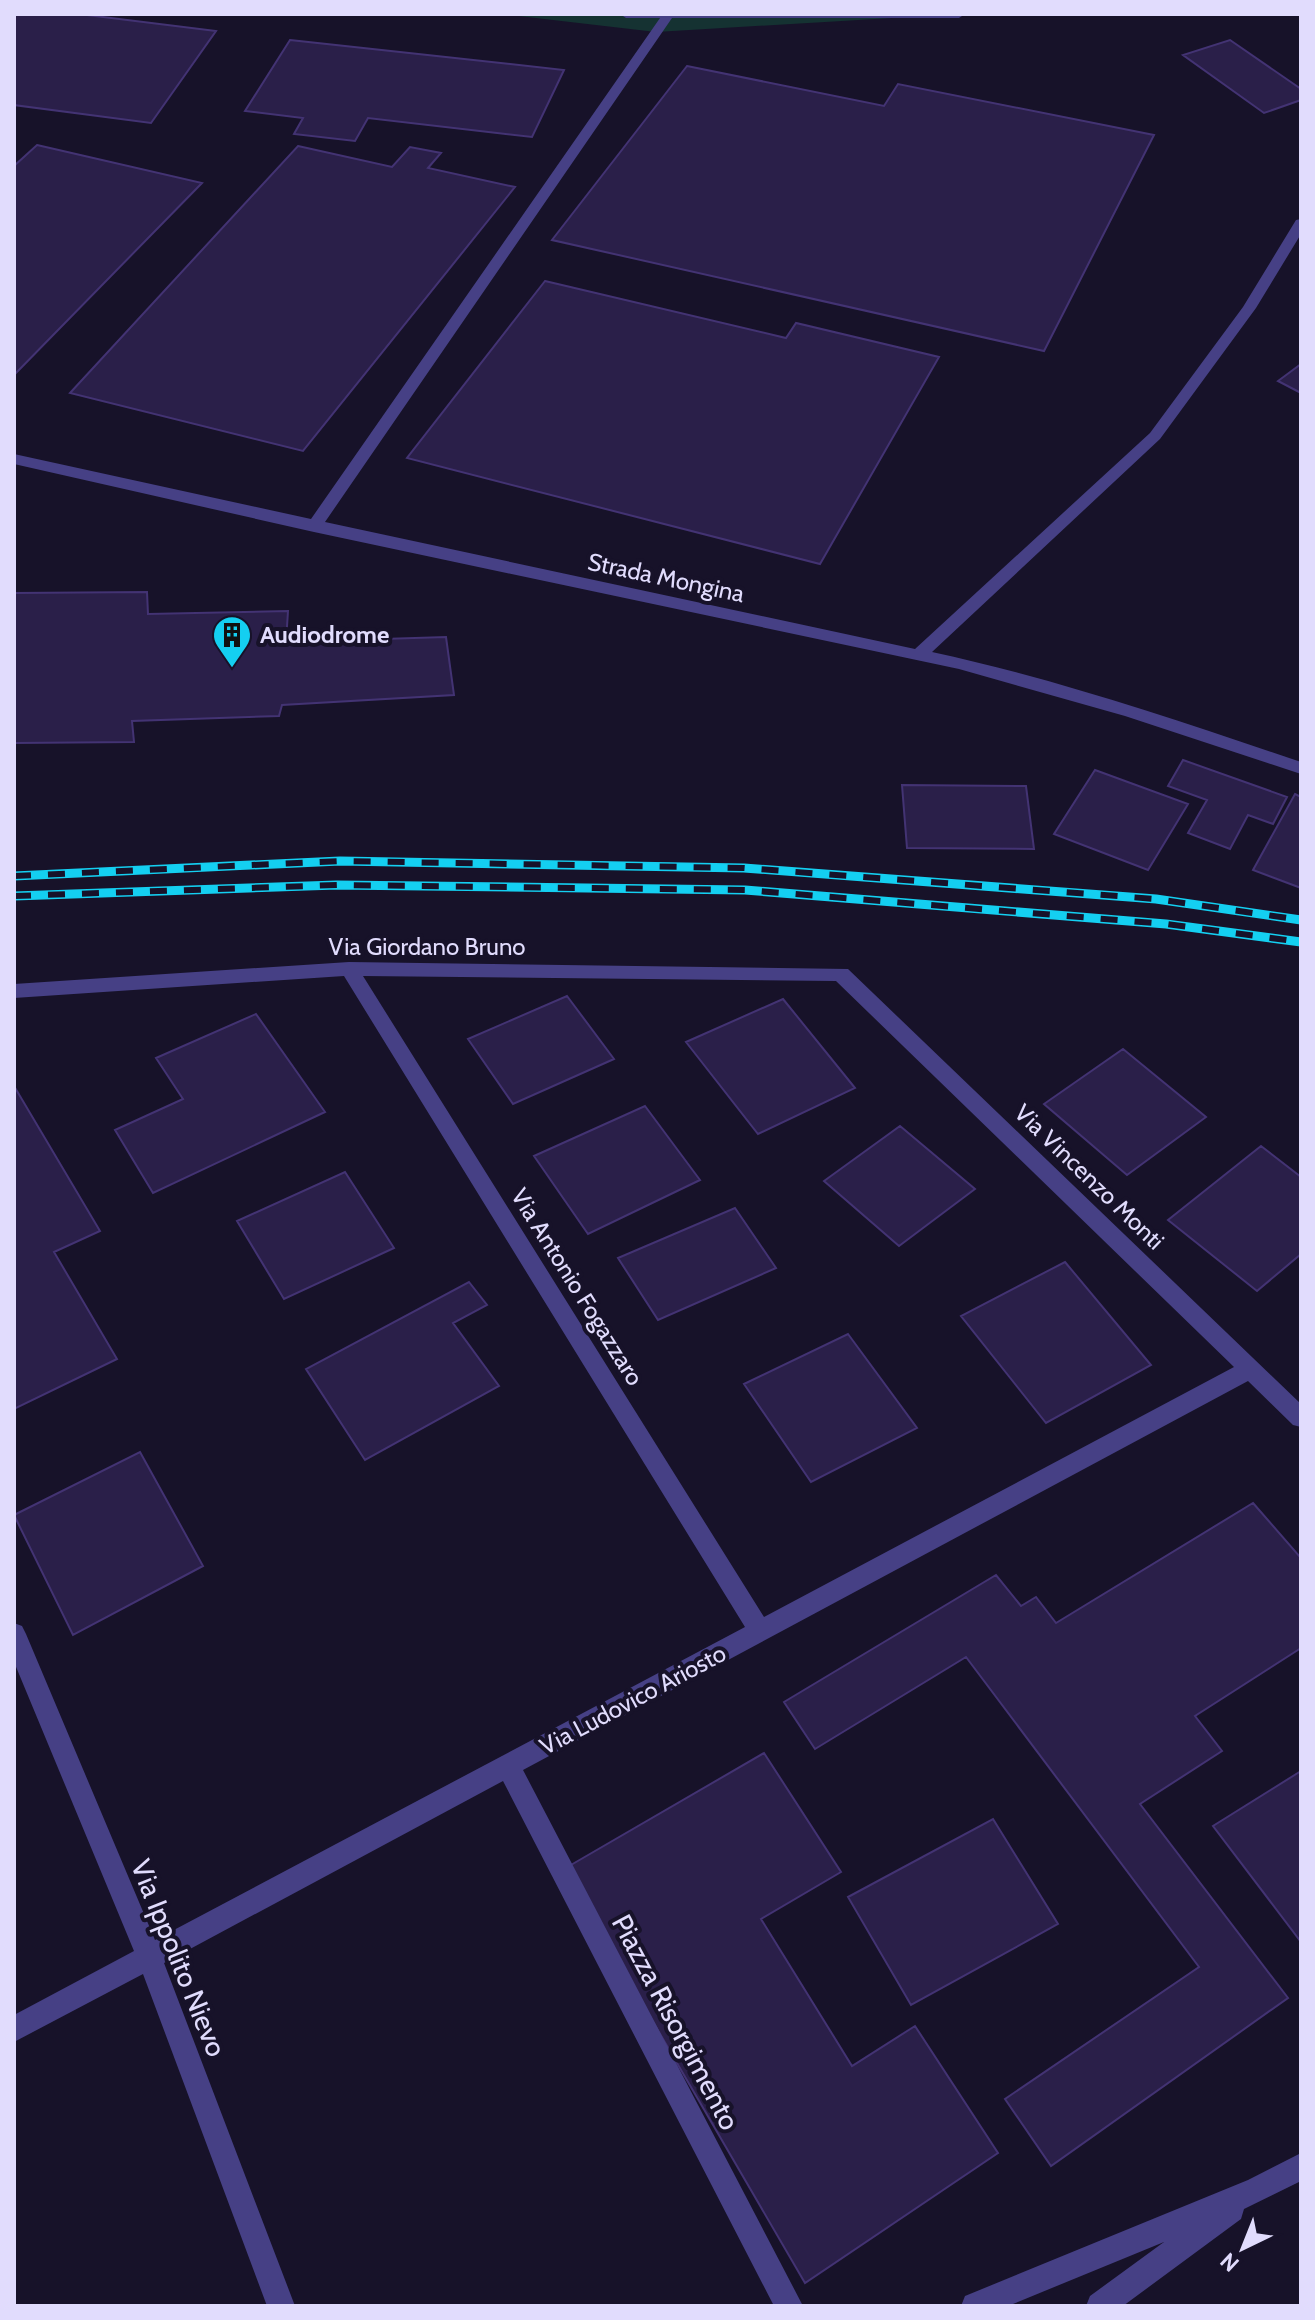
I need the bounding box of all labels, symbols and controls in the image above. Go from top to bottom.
street label: Strada Mongina [585,547,747,608]
building icon: Audiodrome [211,614,253,669]
place label: Audiodrome [260,620,389,649]
street label: Via Giordano Bruno [328,932,526,961]
street label: Via Vincenzo Monti [1008,1098,1170,1255]
street label: Via Antonio Fogazzaro [505,1183,650,1391]
street label: Via Ludovico Ariosto [535,1638,731,1761]
street label: Via Ippolito Nievo [124,1854,234,2062]
street label: Piazza Risorgimento [605,1908,747,2136]
north arrow [1203,2208,1283,2288]
text: N [1215,2247,1245,2277]

